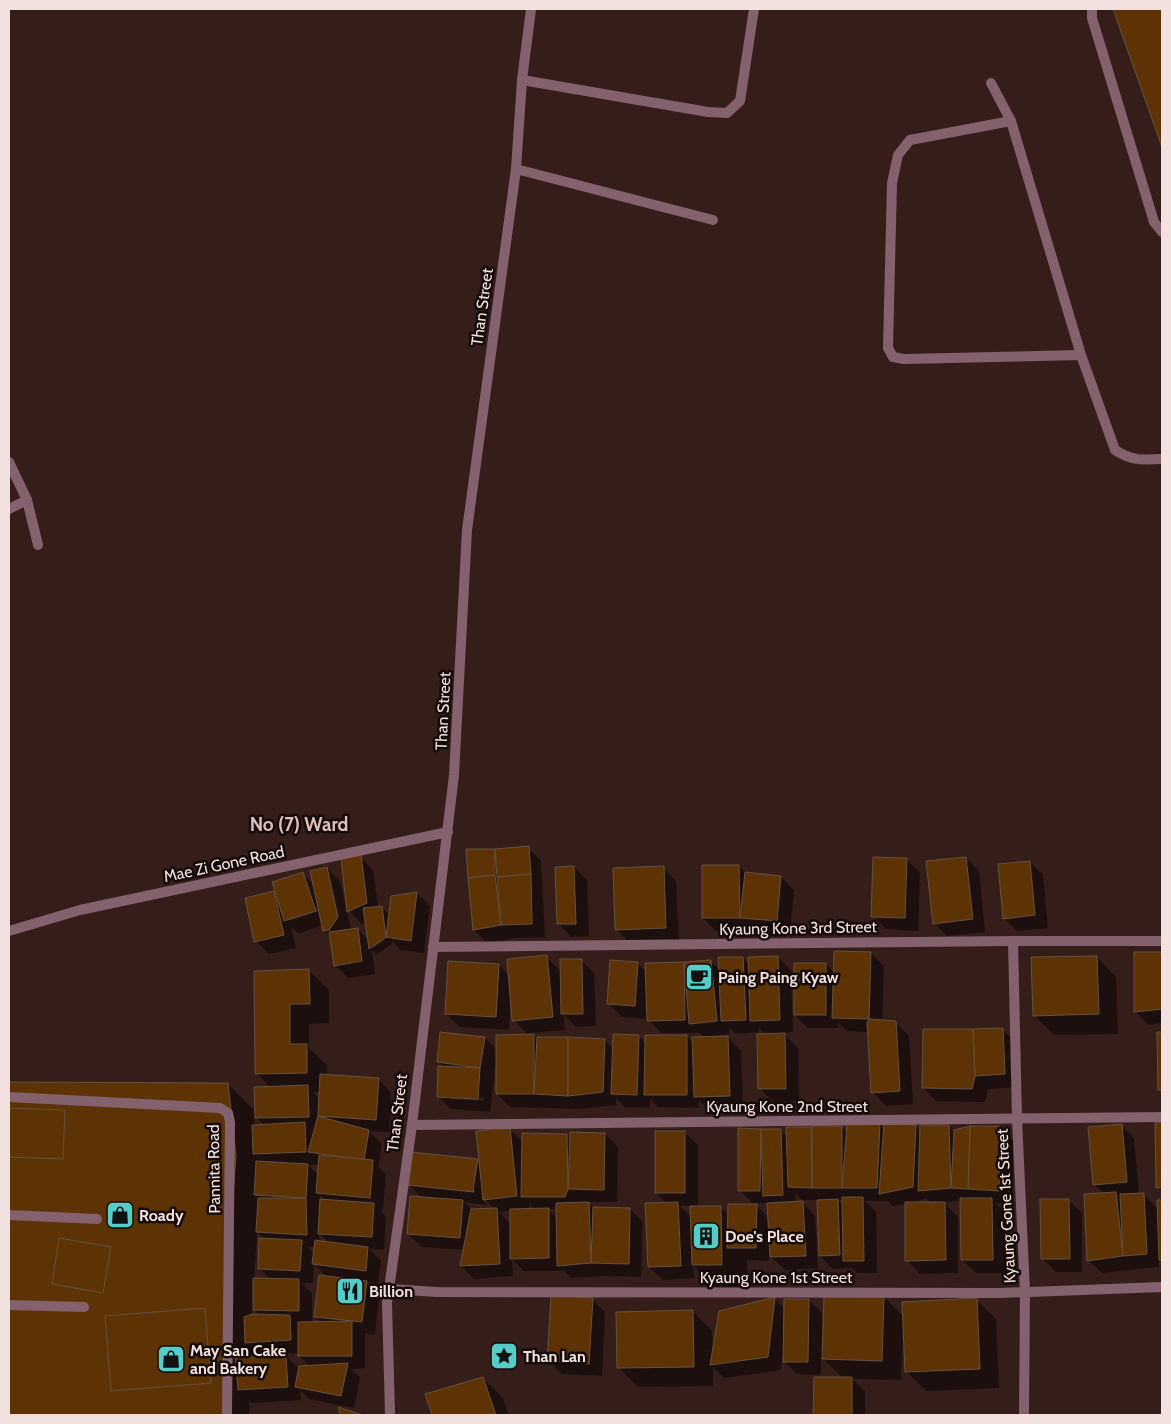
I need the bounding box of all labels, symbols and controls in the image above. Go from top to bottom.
street label: Than Street [467,266,497,347]
street label: Than Street [431,671,455,751]
district label: No (7) Ward [250,813,348,836]
street label: Mae Zi Gone Road [162,842,286,886]
street label: Kyaung Kone 3rd Street [719,917,878,939]
cafe icon: Paing Paing Kyaw [684,962,714,992]
place label: Paing Paing Kyaw [718,968,839,987]
street label: Than Street [383,1072,411,1153]
street label: Kyaung Kone 2nd Street [706,1097,868,1116]
street label: Pannita Road [204,1124,224,1214]
street label: Kyaung Gone 1st Street [992,1128,1020,1284]
shop icon: Roady [105,1200,135,1230]
place label: Roady [139,1206,184,1225]
building icon: Doe's Place [691,1221,721,1251]
place label: Doe's Place [725,1227,804,1246]
street label: Kyaung Kone 1st Street [700,1268,853,1287]
restaurant icon: Billion [335,1276,365,1306]
place label: Billion [369,1282,413,1301]
place label: May San Cake and Bakery [190,1341,286,1378]
place icon: Than Lan [489,1341,519,1371]
shop icon: May San Cake and Bakery [156,1344,186,1374]
place label: Than Lan [523,1347,586,1366]

